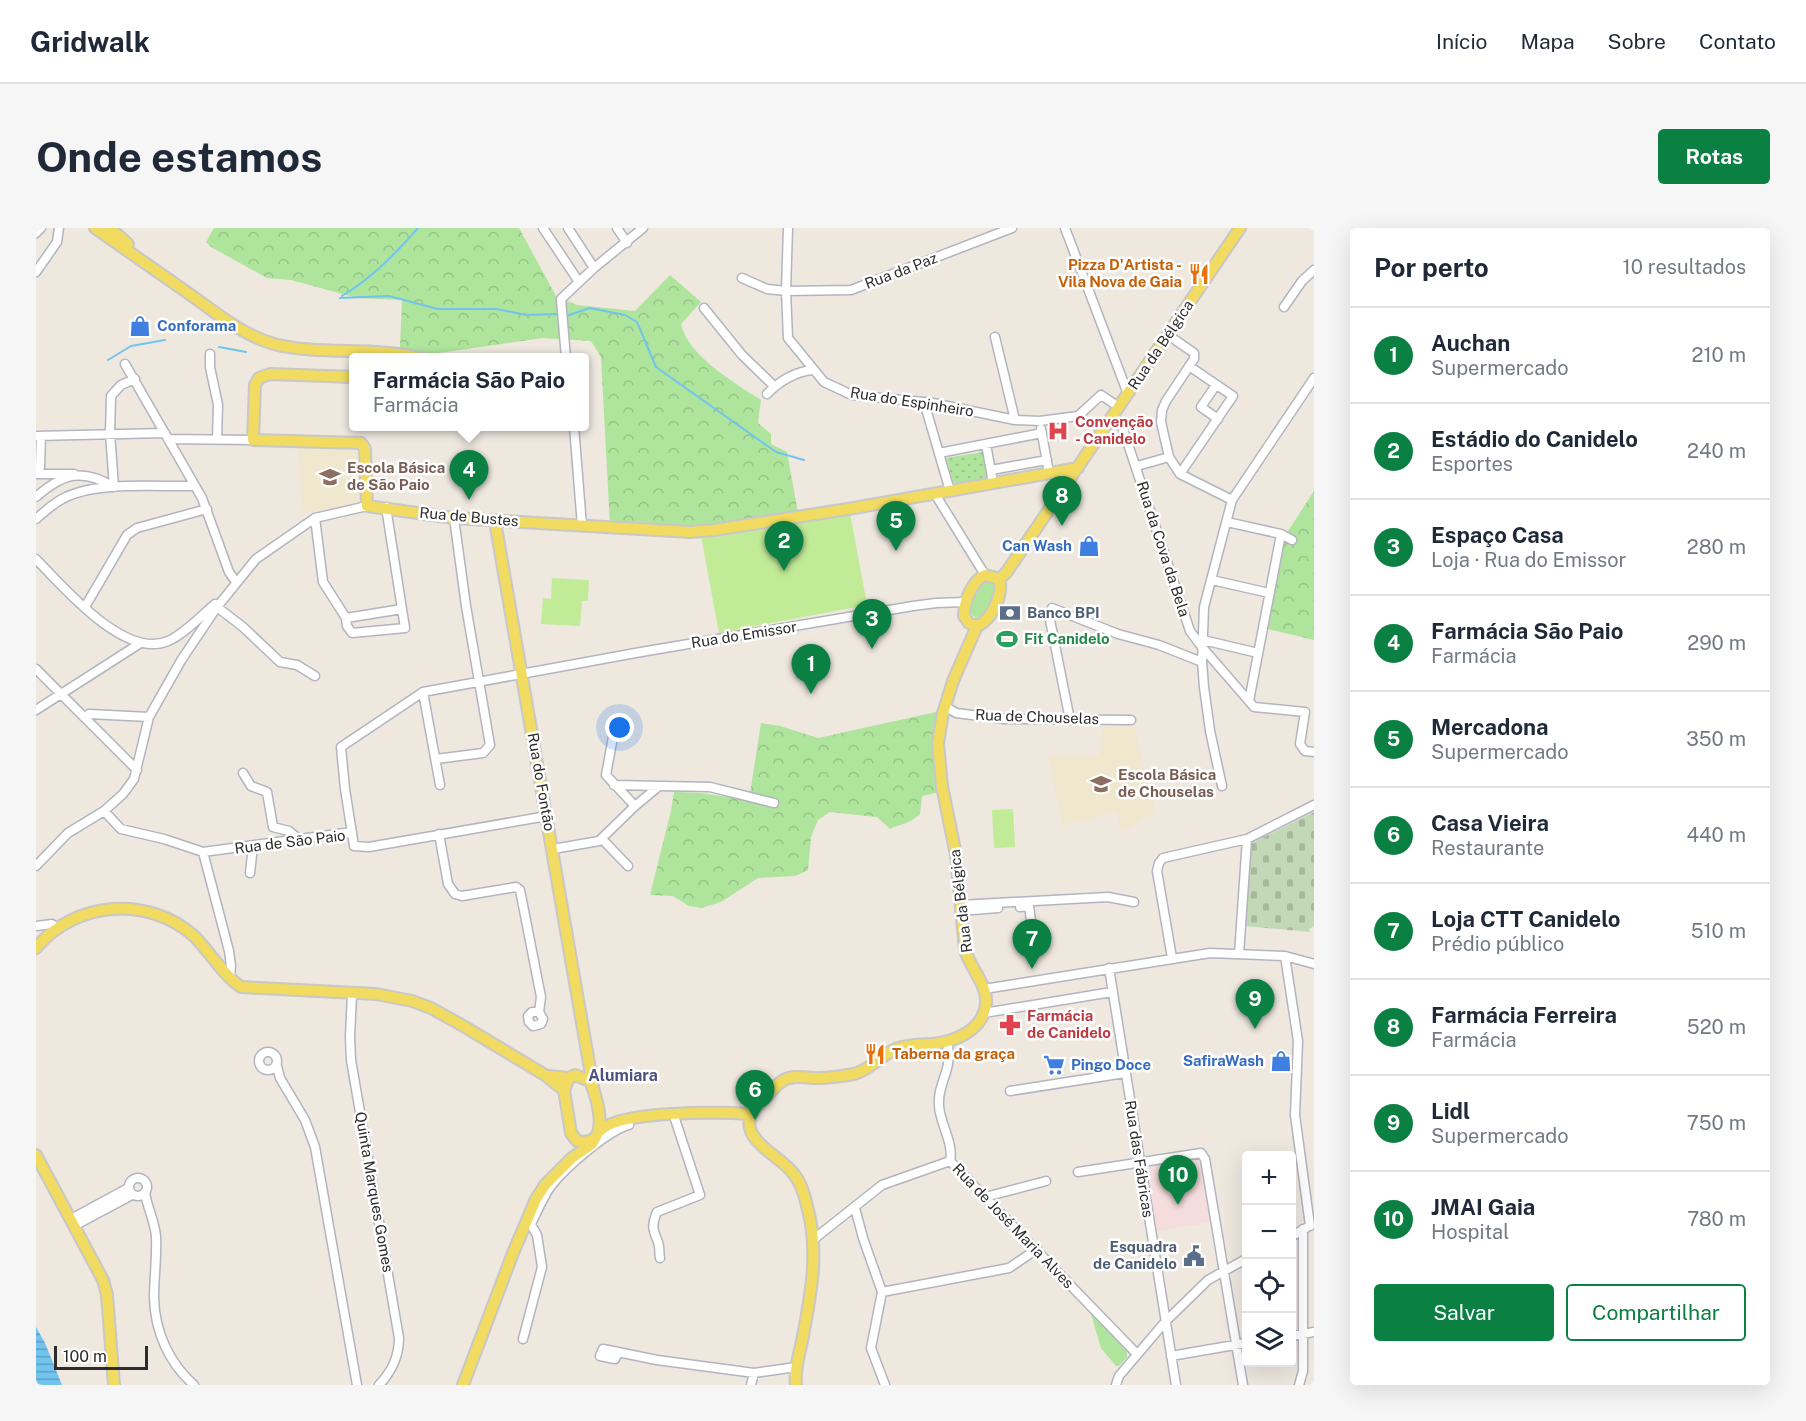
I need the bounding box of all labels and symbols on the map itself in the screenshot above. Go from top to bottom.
street label: Rua da Paz [862,249,939,292]
place label: Pizza D'Artista - Vila Nova de Gaia [1058,256,1182,290]
restaurant icon: Pizza D'Artista - Vila Nova de Gaia [1187,262,1211,286]
street label: Rua da Bélgica [1124,297,1197,393]
shop icon: Conforama [128,314,152,338]
place label: Conforama [157,317,236,334]
street label: Rua do Espinheiro [849,383,975,420]
place label: Convenção - Canidelo [1075,413,1154,447]
hospital icon: Convenção - Canidelo [1046,419,1070,443]
pin: 4 [450,450,488,500]
place label: Escola Básica de São Paio [347,459,445,493]
school or university icon: Escola Básica de São Paio [318,465,342,489]
pin: 8 [1042,476,1082,526]
street label: Rua da Cova da Bela [1134,479,1193,619]
pin: 5 [876,502,916,551]
street label: Rua de Bustes [419,504,519,529]
pin: 2 [764,522,804,571]
shop icon: Can Wash [1077,534,1101,558]
place label: Can Wash [1002,537,1072,554]
pin: 3 [852,600,892,649]
bank icon: Banco BPI [998,601,1022,625]
place label: Banco BPI [1027,604,1100,621]
street label: Rua do Emissor [690,618,798,651]
sports icon: Fit Canidelo [995,627,1019,651]
place label: Fit Canidelo [1024,630,1110,647]
pin: 1 [792,644,830,694]
street label: Rua de Chouselas [975,706,1099,727]
your location [605,713,634,742]
street label: Rua do Fontão [524,731,559,832]
place label: Escola Básica de Chouselas [1118,766,1216,800]
school or university icon: Escola Básica de Chouselas [1089,772,1113,796]
street label: Rua de São Paio [233,826,346,857]
street label: Rua da Bélgica [946,848,975,954]
pin: 7 [1012,920,1052,969]
pin: 9 [1236,980,1274,1029]
place label: Farmácia de Canidelo [1027,1007,1111,1041]
pharmacy icon: Farmácia de Canidelo [998,1013,1022,1037]
restaurant icon: Taberna da graça [863,1042,887,1066]
place label: Taberna da graça [892,1045,1015,1062]
shop icon: SafiraWash [1269,1049,1293,1073]
place label: SafiraWash [1183,1052,1264,1069]
supermarket icon: Pingo Doce [1042,1053,1066,1077]
place label: Pingo Doce [1071,1056,1151,1073]
district label: Alumiara [588,1066,658,1085]
pin: 6 [736,1070,774,1120]
street label: Rua das Fábricas [1122,1099,1157,1219]
street label: Quinta Marques Gomes [352,1110,397,1274]
pin: 10 [1158,1156,1198,1205]
street label: Rua de José Maria Alves [949,1160,1077,1292]
place label: Esquadra de Canidelo [1093,1238,1177,1272]
public building icon: Esquadra de Canidelo [1182,1244,1206,1268]
scale bar [54,1343,148,1370]

